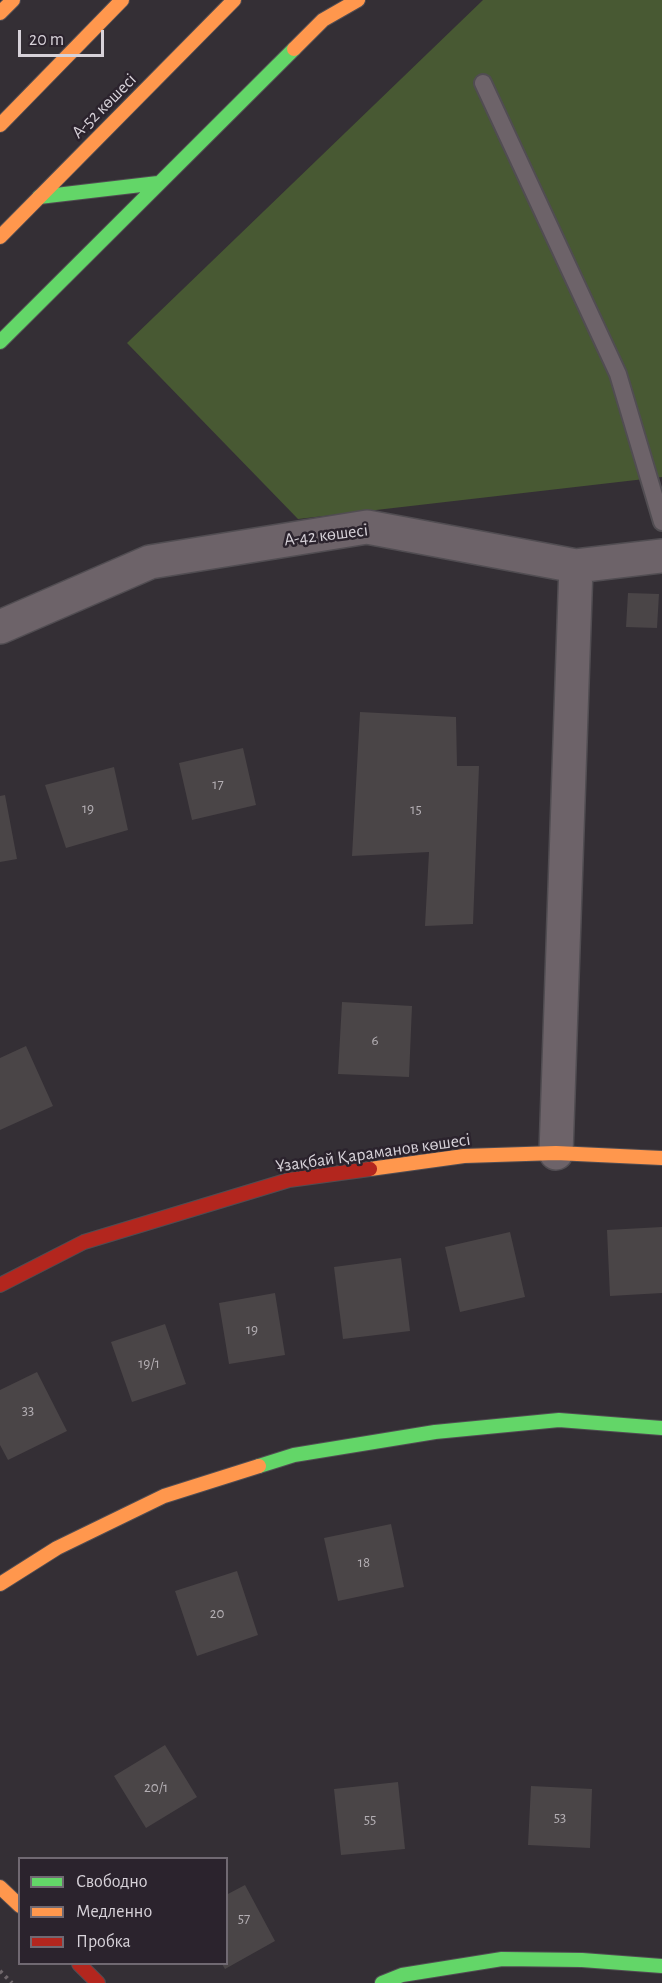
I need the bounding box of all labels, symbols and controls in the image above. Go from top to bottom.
scale bar [21,18,106,56]
text: 20 m [29,31,64,49]
street label: А-52 көшесі [67,69,141,143]
street label: А-42 көшесі [283,519,369,551]
house number: 17 [212,775,224,793]
house number: 19 [82,799,94,817]
house number: 15 [410,800,422,818]
house number: 6 [371,1031,379,1049]
street label: Ұзақбай Қараманов көшесі [274,1129,472,1177]
house number: 19 [246,1320,258,1338]
house number: 19/1 [138,1354,160,1372]
house number: 33 [22,1401,34,1419]
house number: 18 [358,1553,370,1571]
house number: 20 [210,1604,224,1622]
house number: 20/1 [144,1778,168,1796]
house number: 53 [554,1808,566,1826]
house number: 55 [364,1810,376,1828]
legend [18,1857,228,1965]
text: Свободно [76,1873,148,1891]
text: Медленно [76,1903,152,1921]
house number: 57 [238,1909,250,1927]
text: Пробка [76,1933,131,1951]

